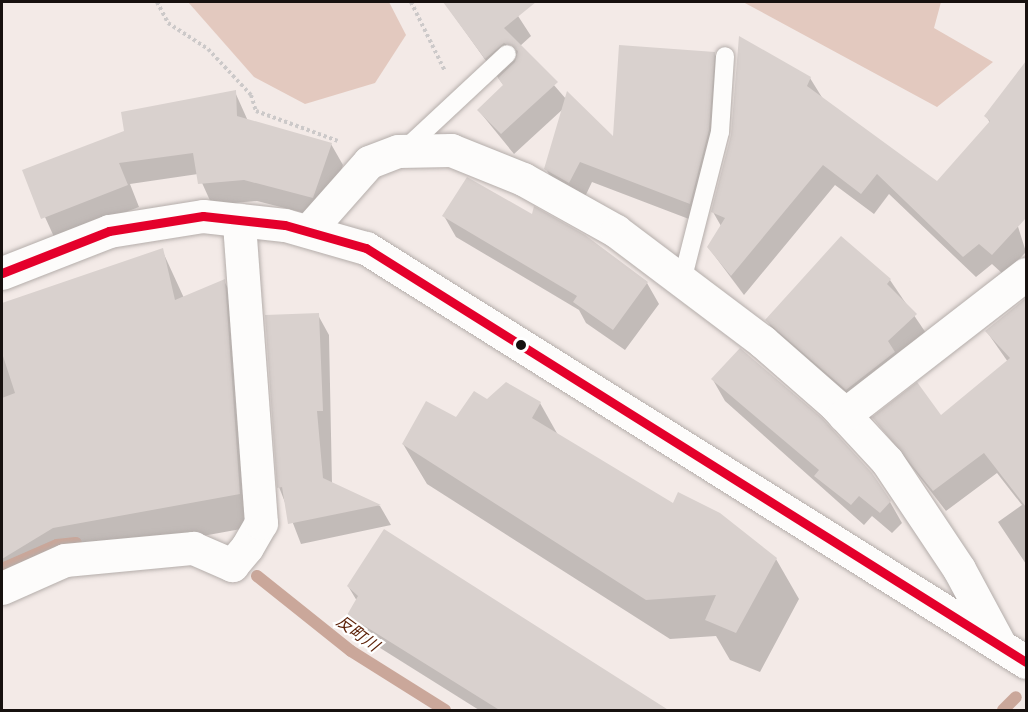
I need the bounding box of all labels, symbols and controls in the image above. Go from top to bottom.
unlabelled marker [515,339,527,351]
water label: 反町川 [333,611,383,655]

